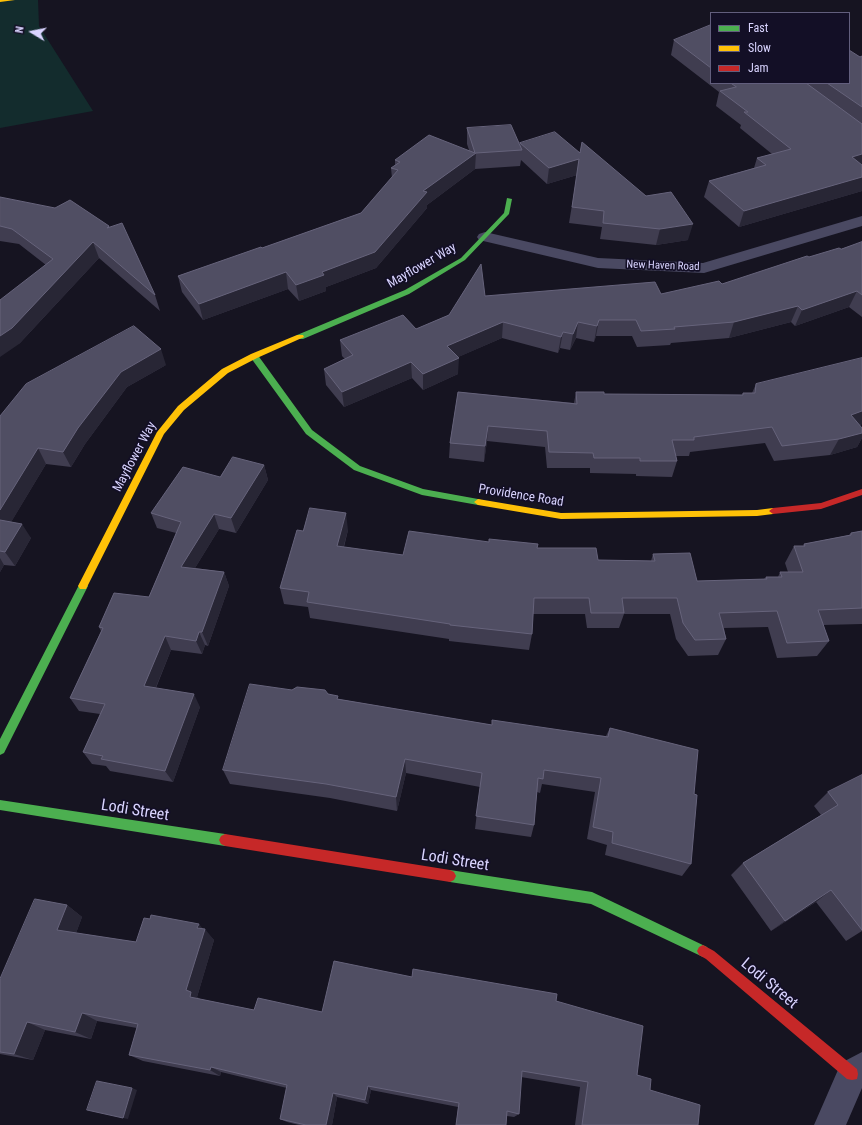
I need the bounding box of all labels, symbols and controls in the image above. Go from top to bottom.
north arrow [12,12,52,52]
legend [710,12,850,84]
text: Fast [748,21,768,35]
text: N [13,25,27,34]
text: Slow [748,41,771,55]
text: Jam [748,61,769,75]
street label: Mayflower Way [385,240,459,292]
street label: New Haven Road [626,258,700,274]
street label: Mayflower Way [110,419,160,495]
street label: Providence Road [477,482,565,510]
street label: Lodi Street [100,796,170,826]
street label: Lodi Street [420,846,490,876]
street label: Lodi Street [737,955,801,1013]

